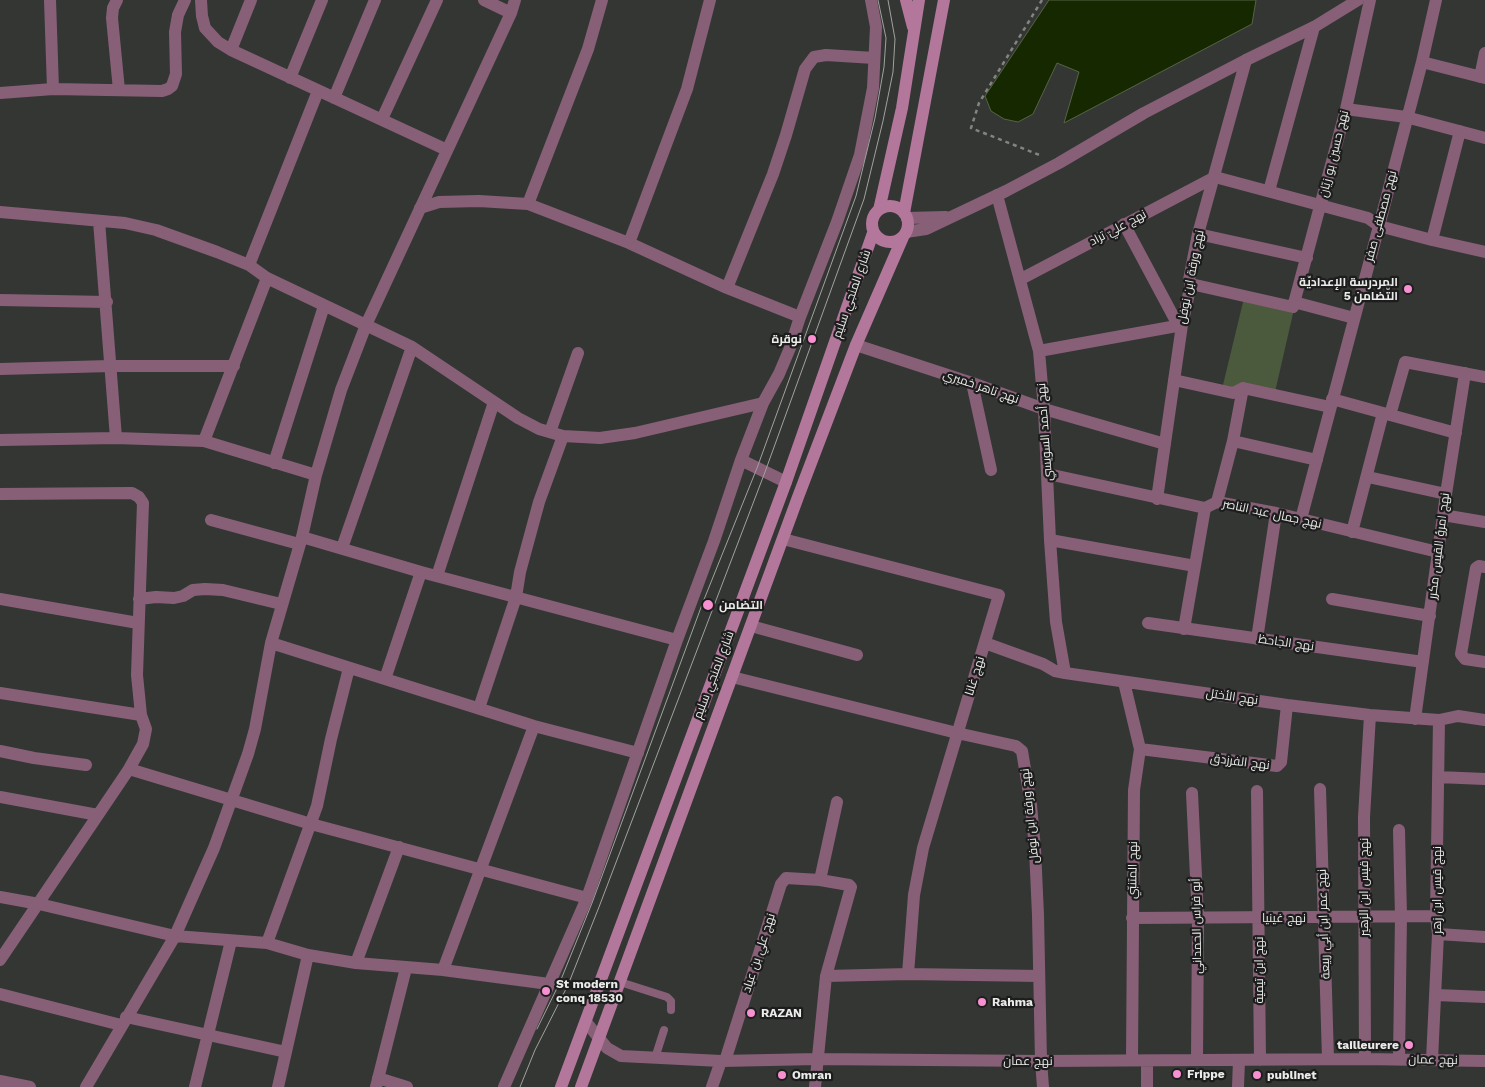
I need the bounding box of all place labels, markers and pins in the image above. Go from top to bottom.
place label: المردرسة الإعداديّة التّضامن 5 [1299,275,1398,303]
marker: المردرسة الإعداديّة التّضامن 5 [1402,283,1414,295]
place label: نوقرة [771,332,802,346]
marker: نوقرة [806,333,818,345]
marker: التضامن [701,598,715,612]
place label: التضامن [719,598,763,612]
place label: St modern conq 18530 [556,977,623,1005]
marker: St modern conq 18530 [540,985,552,997]
place label: Rahma [992,995,1033,1009]
marker: Rahma [976,996,988,1008]
place label: RAZAN [761,1006,802,1020]
marker: RAZAN [745,1007,757,1019]
place label: tailleurere [1337,1038,1399,1052]
marker: tailleurere [1403,1039,1415,1051]
place label: Frippe [1187,1067,1225,1081]
place label: Omran [792,1068,832,1082]
marker: Frippe [1171,1068,1183,1080]
place label: publinet [1267,1068,1316,1082]
marker: Omran [776,1069,788,1081]
marker: publinet [1251,1069,1263,1081]

